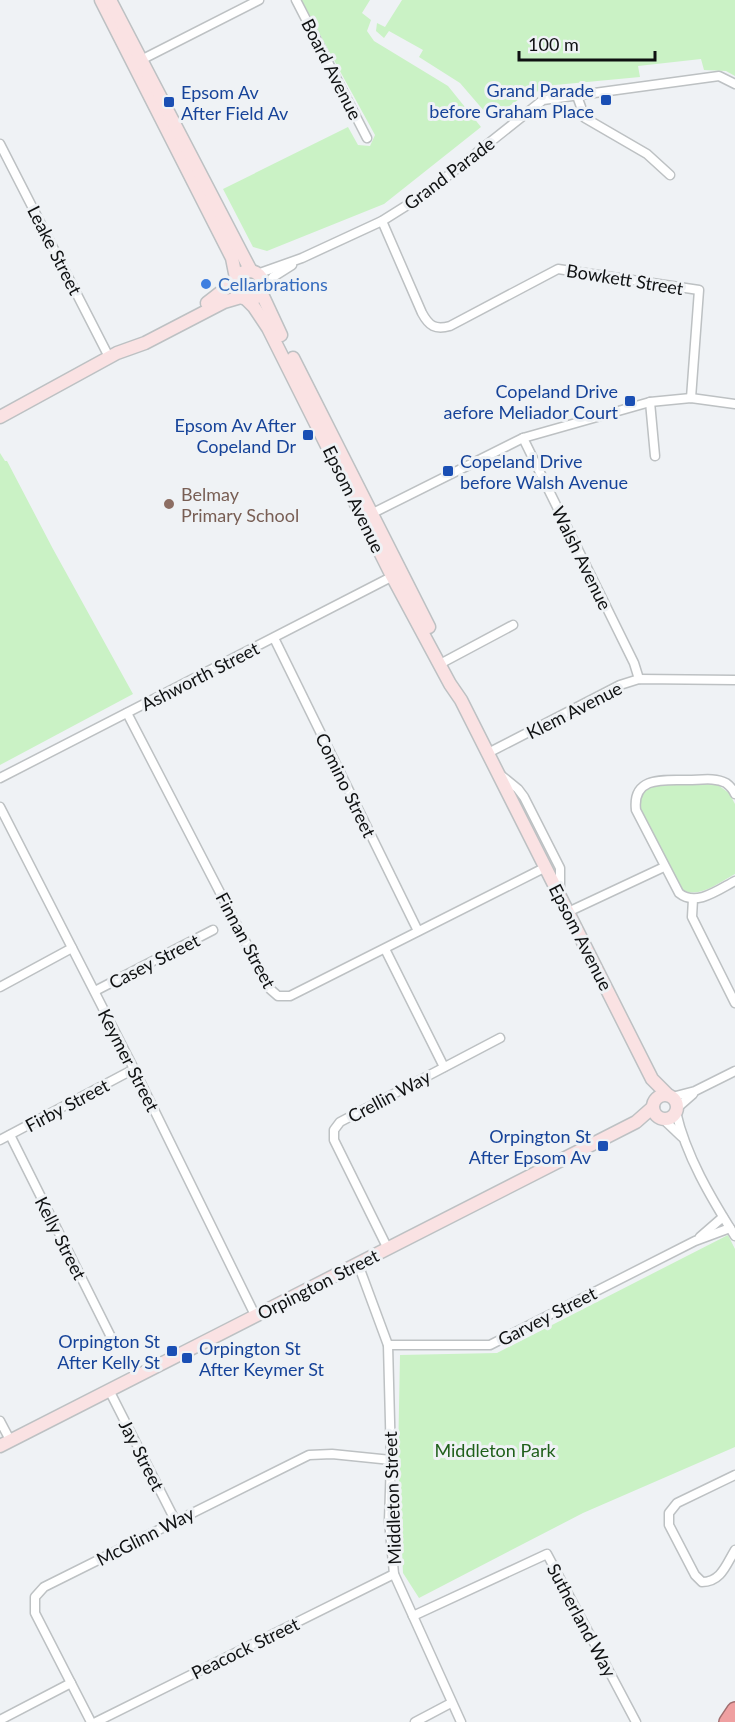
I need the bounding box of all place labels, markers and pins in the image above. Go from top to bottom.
place label: Grand Parade before Graham Place [429,79,594,122]
place label: Epsom Av After Field Av [181,81,289,124]
marker: Grand Parade before Graham Place [599,93,613,107]
marker: Epsom Av After Field Av [162,95,176,109]
place label: Cellarbrations [218,273,328,295]
marker: Cellarbrations [199,277,213,291]
place label: Copeland Drive aefore Meliador Court [444,380,619,423]
marker: Copeland Drive aefore Meliador Court [623,394,637,408]
place label: Epsom Av After Copeland Dr [175,414,296,457]
marker: Epsom Av After Copeland Dr [301,428,315,442]
place label: Copeland Drive before Walsh Avenue [460,450,628,493]
marker: Copeland Drive before Walsh Avenue [441,464,455,478]
place label: Belmay Primary School [181,483,299,526]
marker: Belmay Primary School [162,497,176,511]
place label: Orpington St After Epsom Av [469,1125,592,1168]
marker: Orpington St After Epsom Av [596,1139,610,1153]
place label: Orpington St After Kelly St [57,1330,161,1373]
place label: Orpington St After Keymer St [199,1337,325,1380]
marker: Orpington St After Kelly St [165,1344,179,1358]
marker: Orpington St After Keymer St [180,1351,194,1365]

